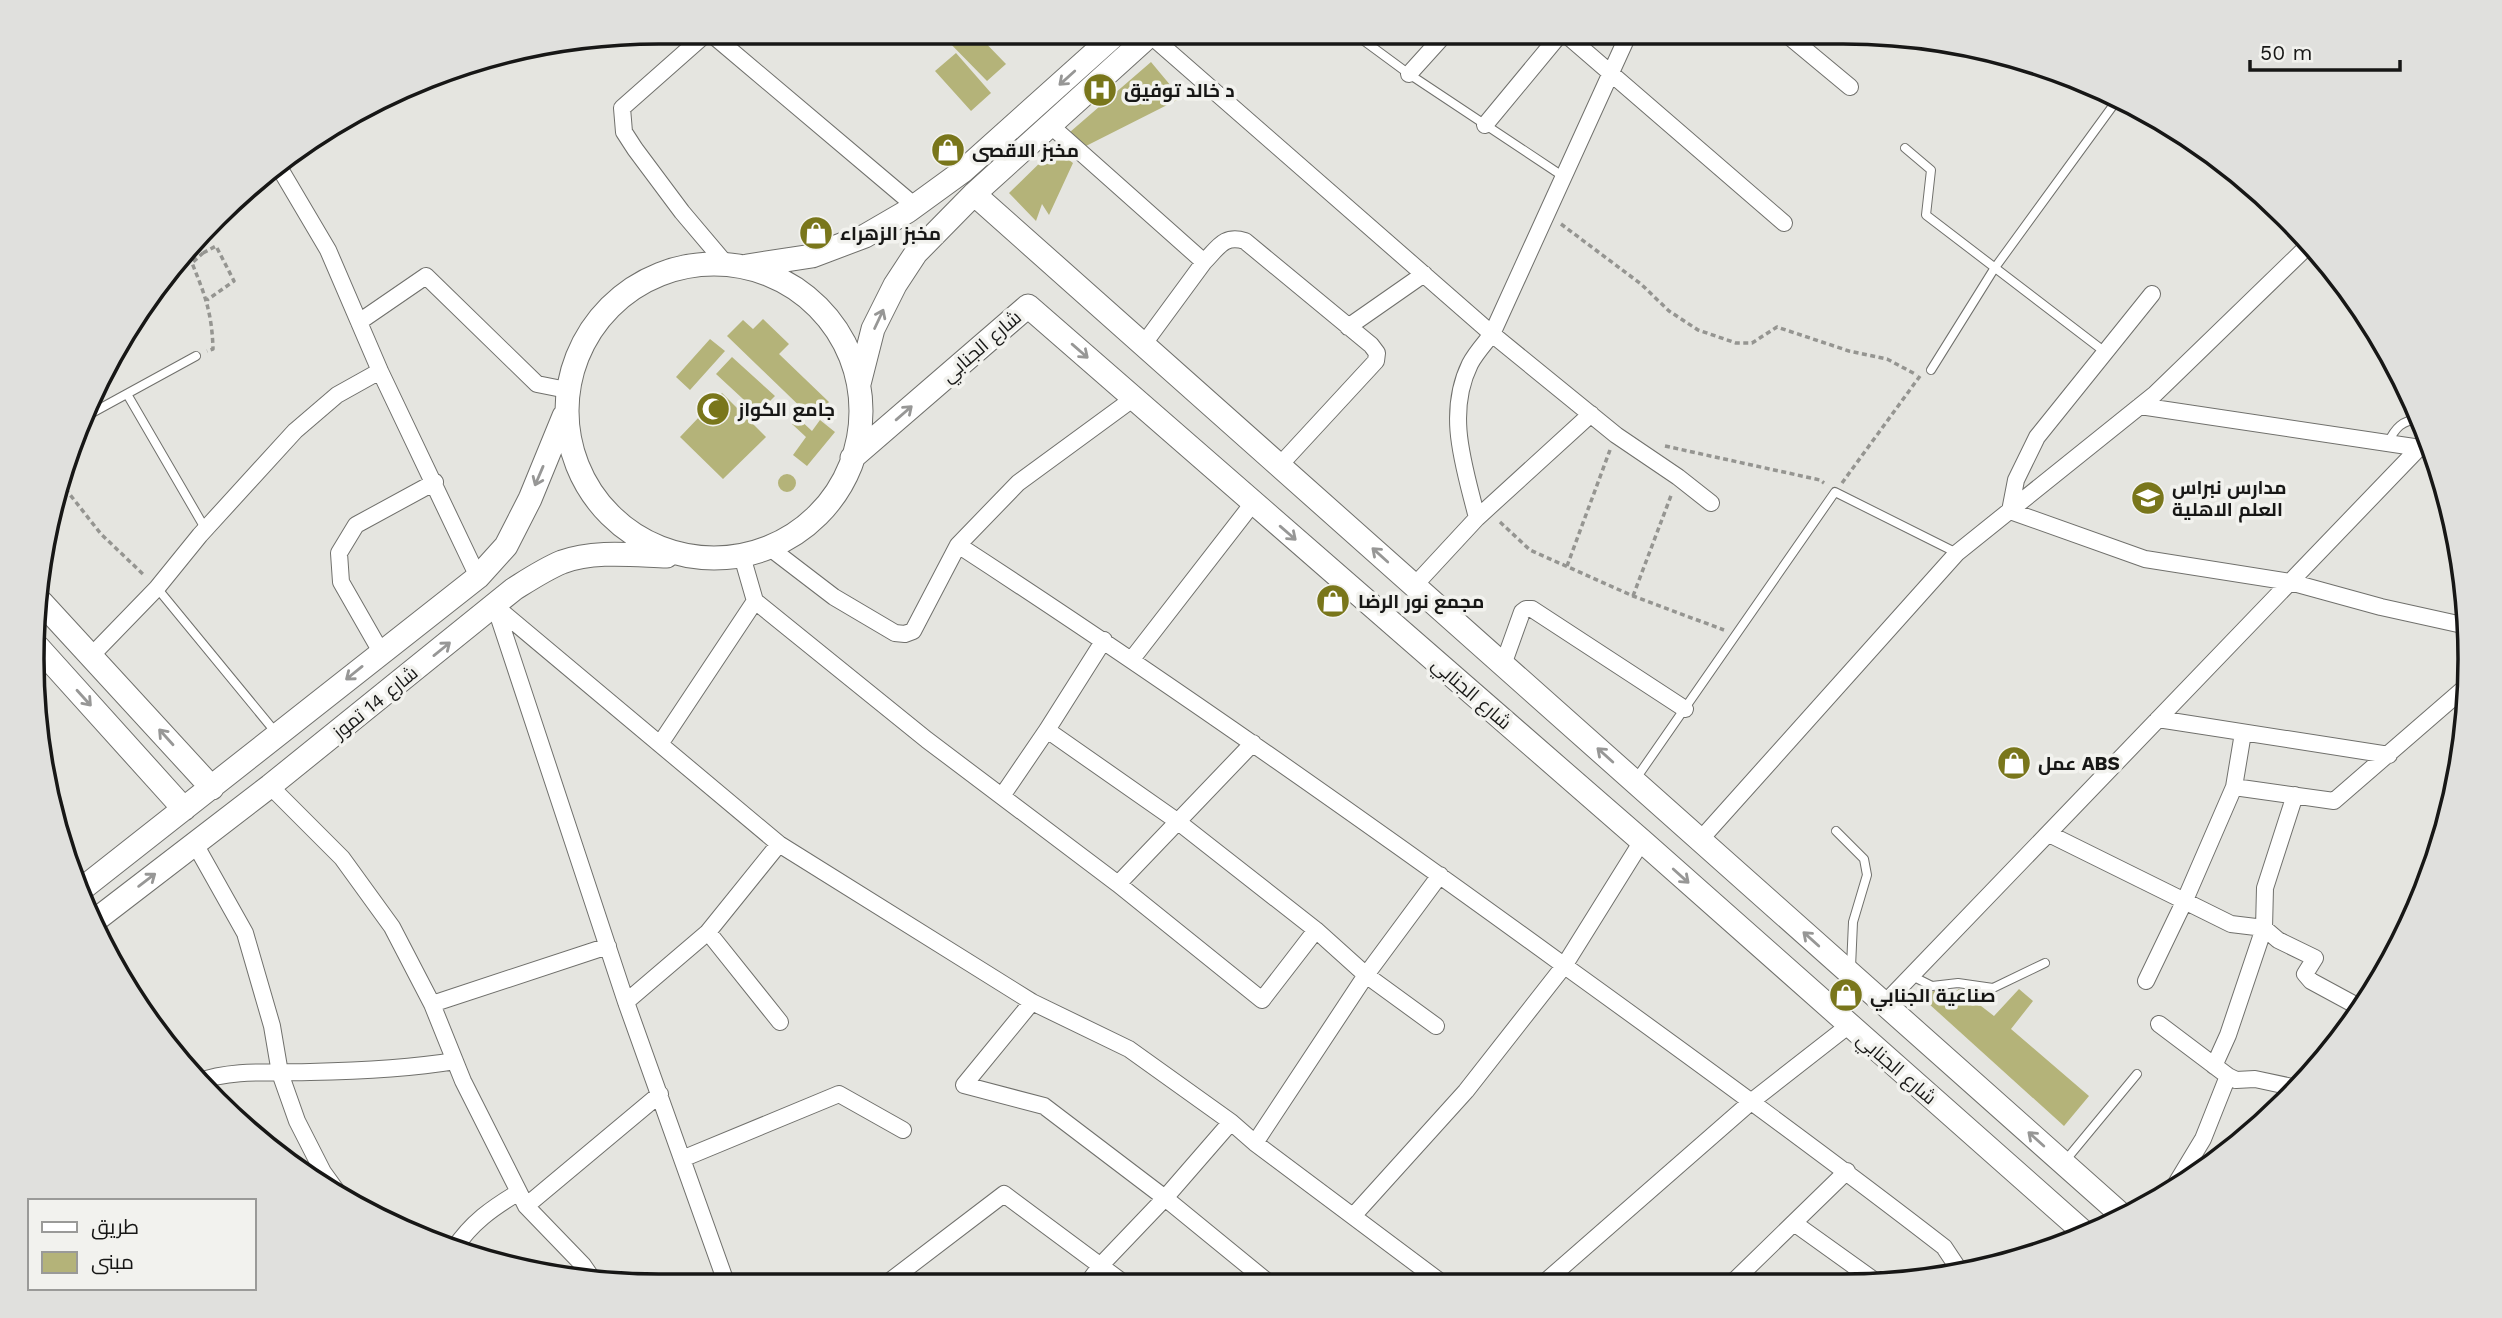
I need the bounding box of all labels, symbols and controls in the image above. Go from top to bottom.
scale bar [2250,28,2400,72]
text: 50 m [2260,40,2312,65]
one-way arrow [1059,69,1076,86]
hospital icon: د خالد توفيق [1081,71,1119,109]
place label: د خالد توفيق [1124,79,1235,102]
shop icon: مخبز الاقصى [929,131,967,169]
place label: مخبز الاقصى [972,139,1079,162]
shop icon: مخبز الزهراء [797,214,835,252]
place label: مخبز الزهراء [840,222,941,245]
street label: شارع الجنابي [937,306,1028,390]
one-way arrow [872,309,886,330]
one-way arrow [1071,343,1089,359]
mosque icon: جامع الكواز [694,390,732,428]
place label: جامع الكواز [737,398,835,423]
one-way arrow [895,405,913,421]
one-way arrow [532,465,545,486]
place label: مدارس نبراس العلم الاهلية [2172,476,2287,523]
school or university icon: مدارس نبراس العلم الاهلية [2129,479,2167,517]
one-way arrow [1278,525,1296,541]
one-way arrow [1371,547,1389,563]
shop icon: مجمع نور الرضا [1314,582,1352,620]
place label: مجمع نور الرضا [1358,590,1484,615]
one-way arrow [432,641,450,656]
street label: شارع الجنابي [1425,653,1516,737]
street label: شارع 14 تموز [327,661,424,746]
one-way arrow [346,666,364,681]
one-way arrow [76,689,92,707]
one-way arrow [158,728,174,746]
shop icon: عمل ABS [1995,744,2033,782]
one-way arrow [1596,747,1614,763]
place label: عمل ABS [2038,752,2120,775]
one-way arrow [1671,868,1689,884]
one-way arrow [138,873,156,888]
one-way arrow [1802,931,1820,947]
shop icon: صناعية الجنابي [1827,976,1865,1014]
place label: صناعية الجنابي [1870,984,1996,1011]
street label: شارع الجنابي [1850,1028,1941,1112]
one-way arrow [2027,1131,2045,1147]
legend [28,1199,256,1290]
text: طريق [91,1214,139,1240]
text: مبنى [91,1249,134,1275]

